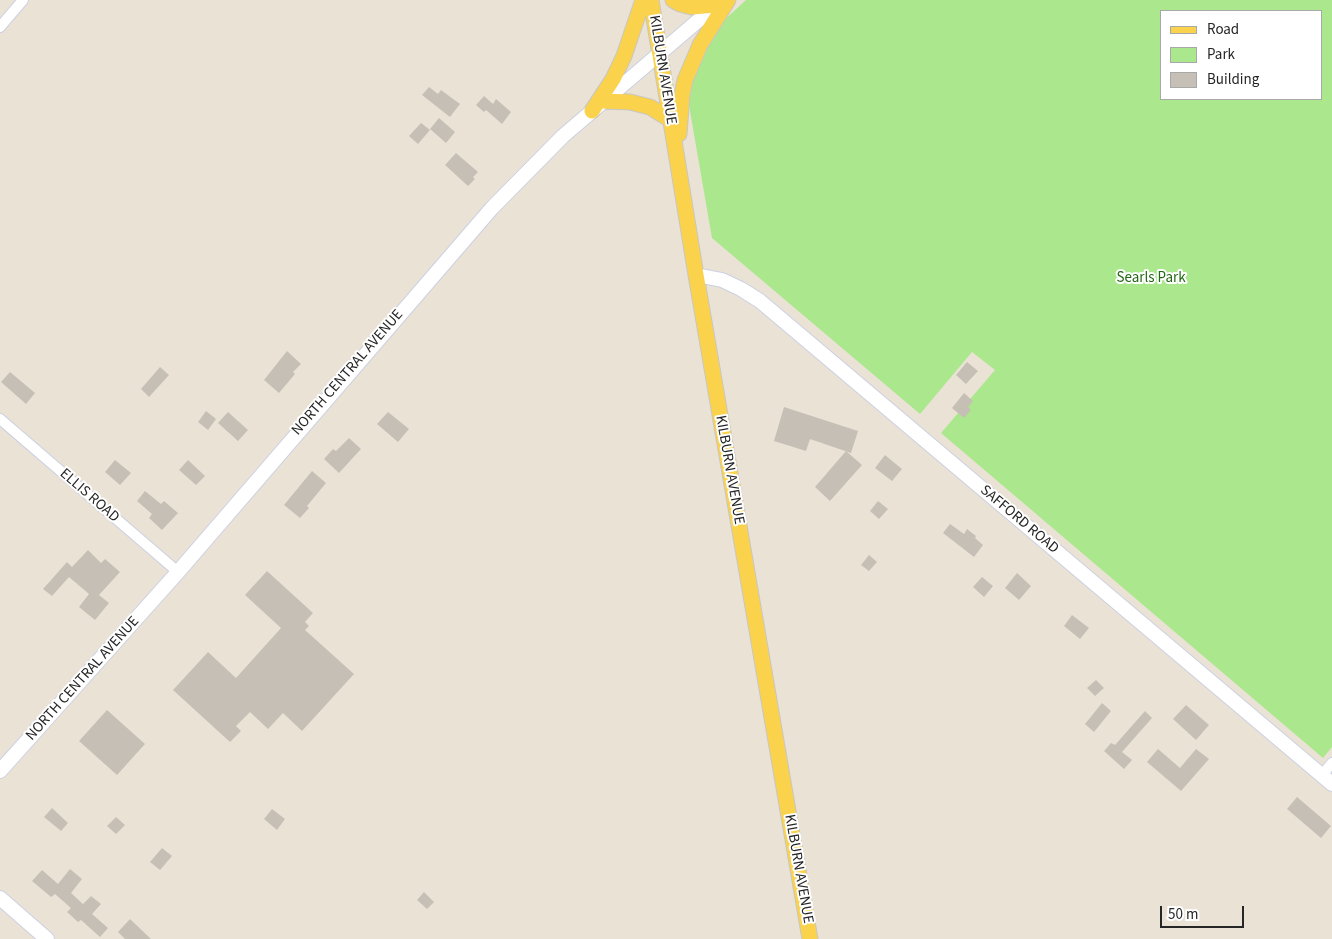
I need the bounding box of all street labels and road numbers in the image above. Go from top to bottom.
street label: KILBURN AVENUE [644,14,680,126]
street label: NORTH CENTRAL AVENUE [288,306,408,440]
street label: KILBURN AVENUE [711,414,747,526]
street label: ELLIS ROAD [55,465,123,527]
street label: SAFFORD ROAD [976,482,1062,558]
street label: NORTH CENTRAL AVENUE [23,613,143,745]
street label: KILBURN AVENUE [780,813,816,925]

